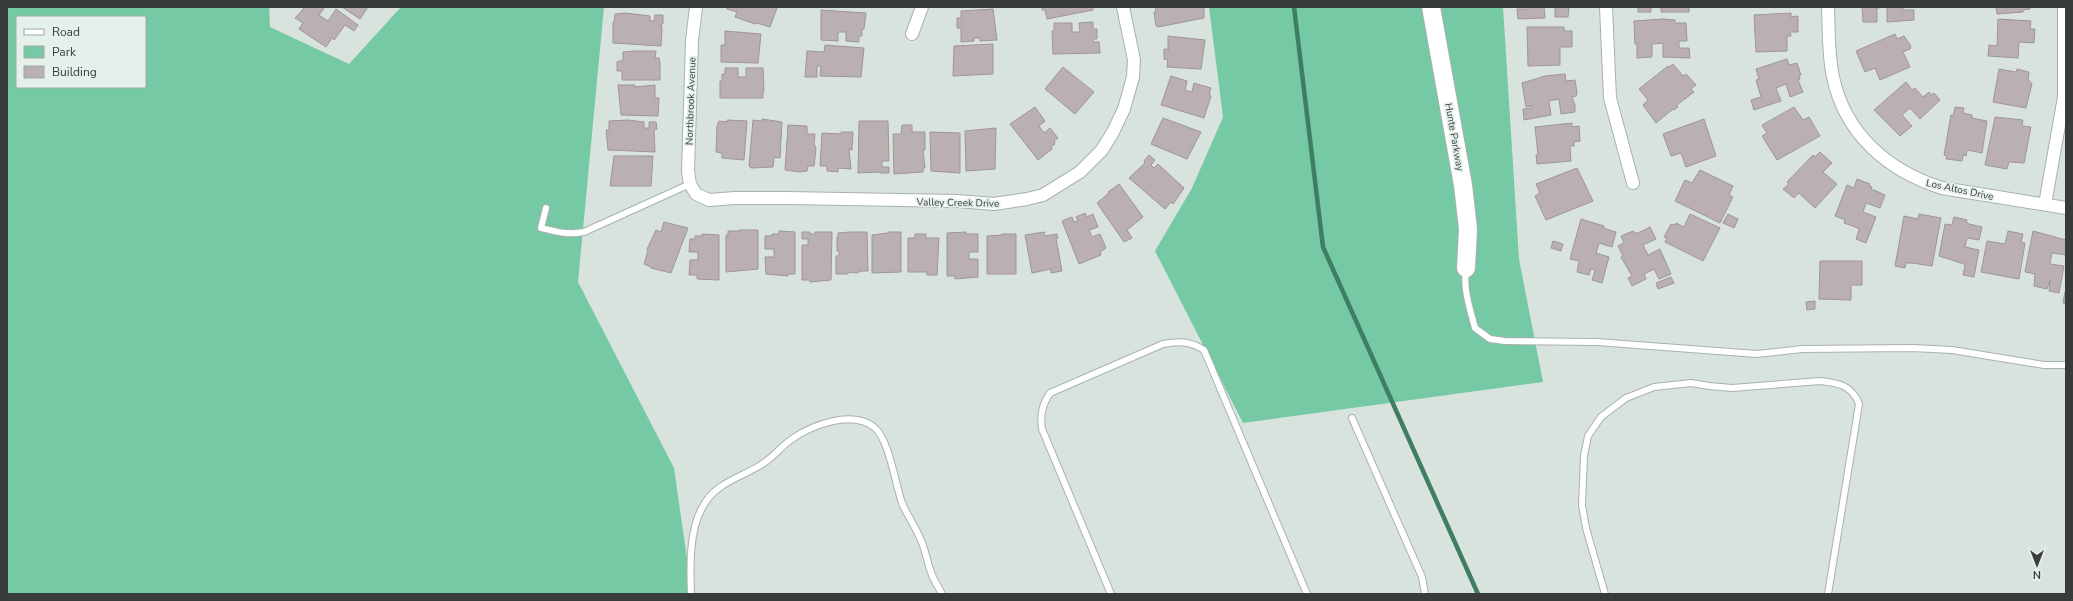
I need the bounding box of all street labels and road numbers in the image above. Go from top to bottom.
street label: Northbrook Avenue [682,57,700,145]
street label: Hunte Parkway [1441,102,1467,173]
street label: Los Altos Drive [1925,176,1995,204]
street label: Valley Creek Drive [916,195,999,211]

